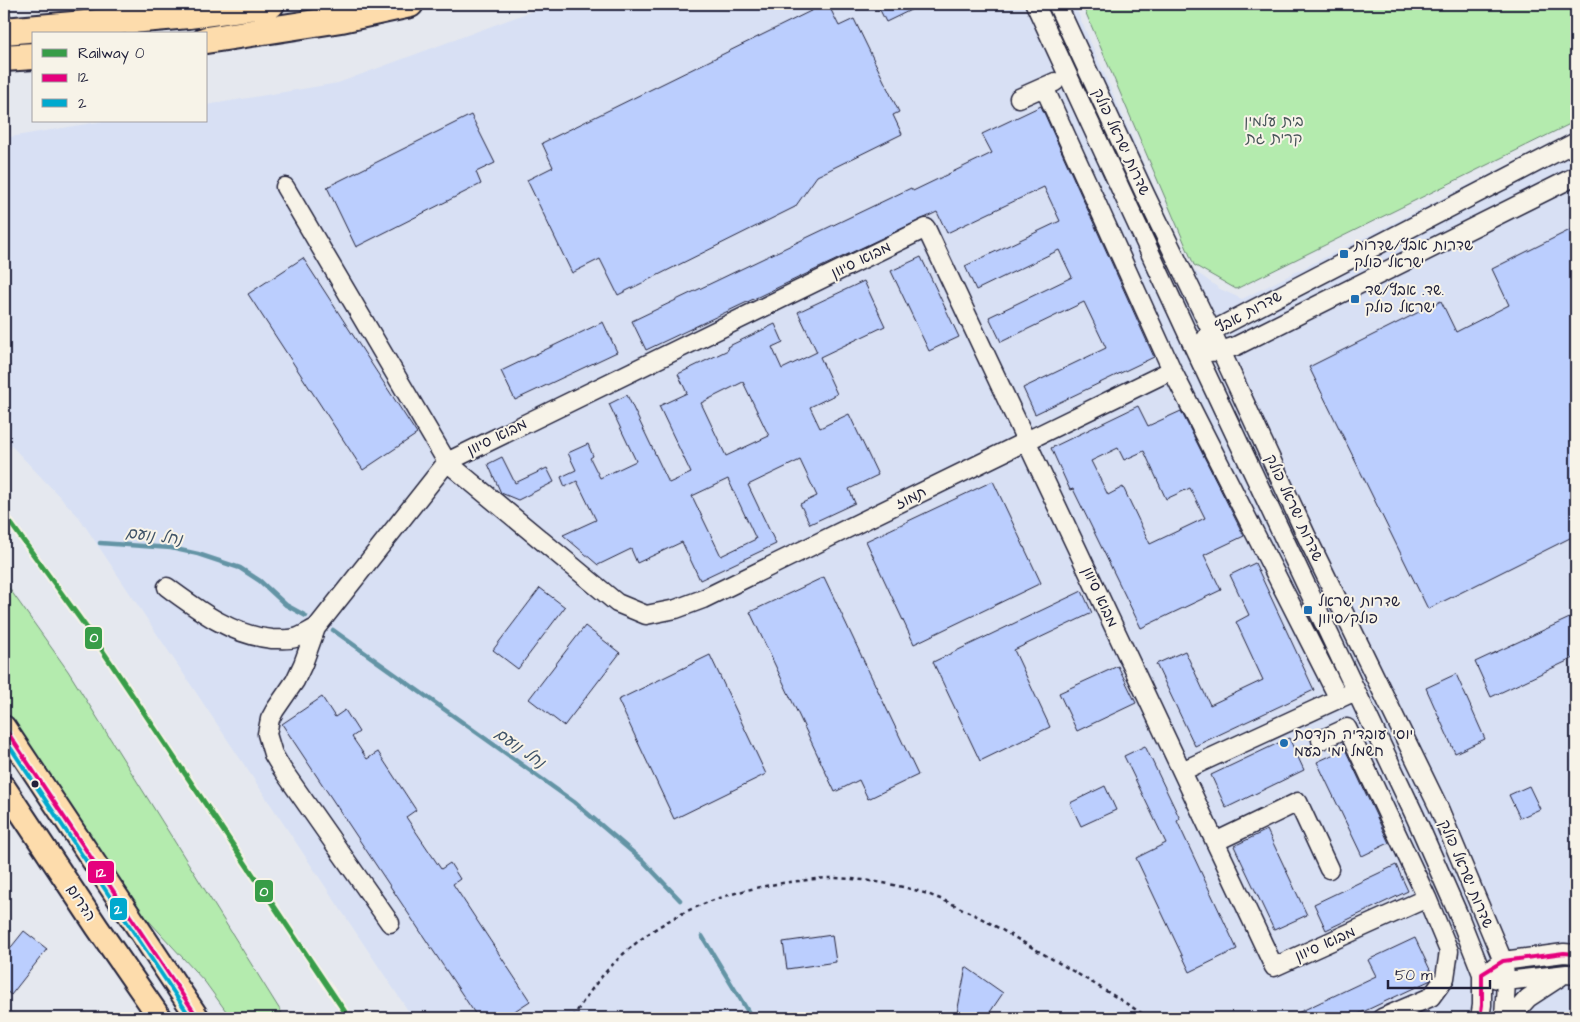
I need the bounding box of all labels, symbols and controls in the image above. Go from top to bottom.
legend [32,32,208,122]
text: Railway 0 [78,43,145,65]
text: 12 [78,67,89,88]
street label: שדרות ישראל פולק [1087,85,1155,199]
text: 2 [78,93,87,114]
park label: בית עלמין קרית גת [1244,111,1304,149]
place label: שדרות אבץ/שדרות ישראל פולק [1353,235,1473,273]
street label: מבוא סיוון [827,236,895,284]
marker: שדרות אבץ/שדרות ישראל פולק [1338,248,1350,260]
place label: שד. אבץ/שד. ישראל פולק [1365,280,1444,318]
street label: שדרות אבץ [1212,286,1286,338]
marker: שד. אבץ/שד. ישראל פולק [1349,293,1361,305]
street label: מבוא סיוון [463,413,531,461]
street label: שדרות ישראל פולק [1260,451,1328,565]
street label: תמוז [892,481,930,515]
water label: נחל נועם [124,522,185,551]
street label: מבוא סיוון [1077,563,1123,631]
place label: שדרות ישראל פולק/סיוון [1318,591,1400,629]
marker: שדרות ישראל פולק/סיוון [1302,604,1314,616]
line badge: 0 [84,626,103,650]
text: 0 [90,628,99,648]
water label: נחל נועם [490,723,551,774]
place label: יוסי עובדיה הנדסת חשמל ימי בעמ [1293,724,1413,762]
marker: יוסי עובדיה הנדסת חשמל ימי בעמ [1278,737,1290,749]
unlabelled marker [30,779,40,789]
street label: שדרות ישראל פולק [1434,816,1498,932]
line badge: 12 [87,860,115,884]
text: 12 [96,863,107,883]
line badge: 0 [254,879,274,903]
street label: הדרום [61,880,101,926]
text: 0 [260,882,269,902]
line badge: 2 [109,897,128,921]
text: 2 [113,900,123,920]
street label: מבוא סיוון [1291,921,1359,967]
scale bar [1388,957,1490,989]
text: 50 m [1395,965,1433,986]

